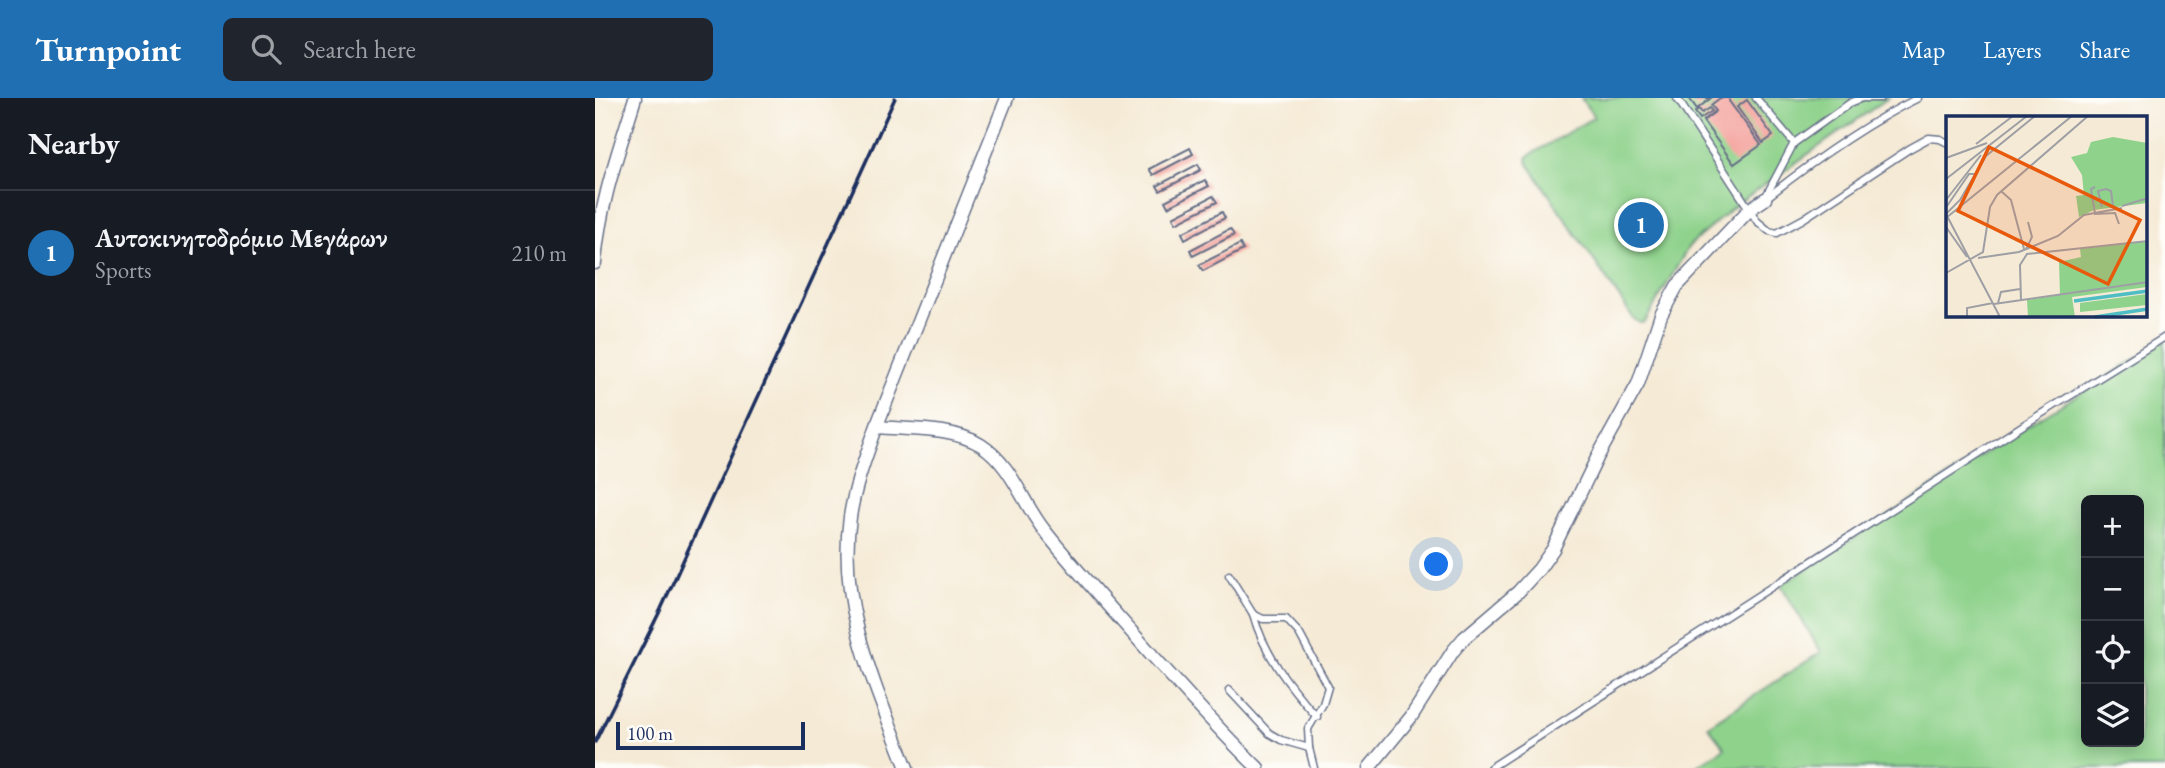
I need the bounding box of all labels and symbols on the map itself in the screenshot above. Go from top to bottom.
inset map [1946,116,2147,317]
pin: 1 [1618,199,1664,251]
your location [1419,547,1453,581]
scale bar [616,719,805,751]

